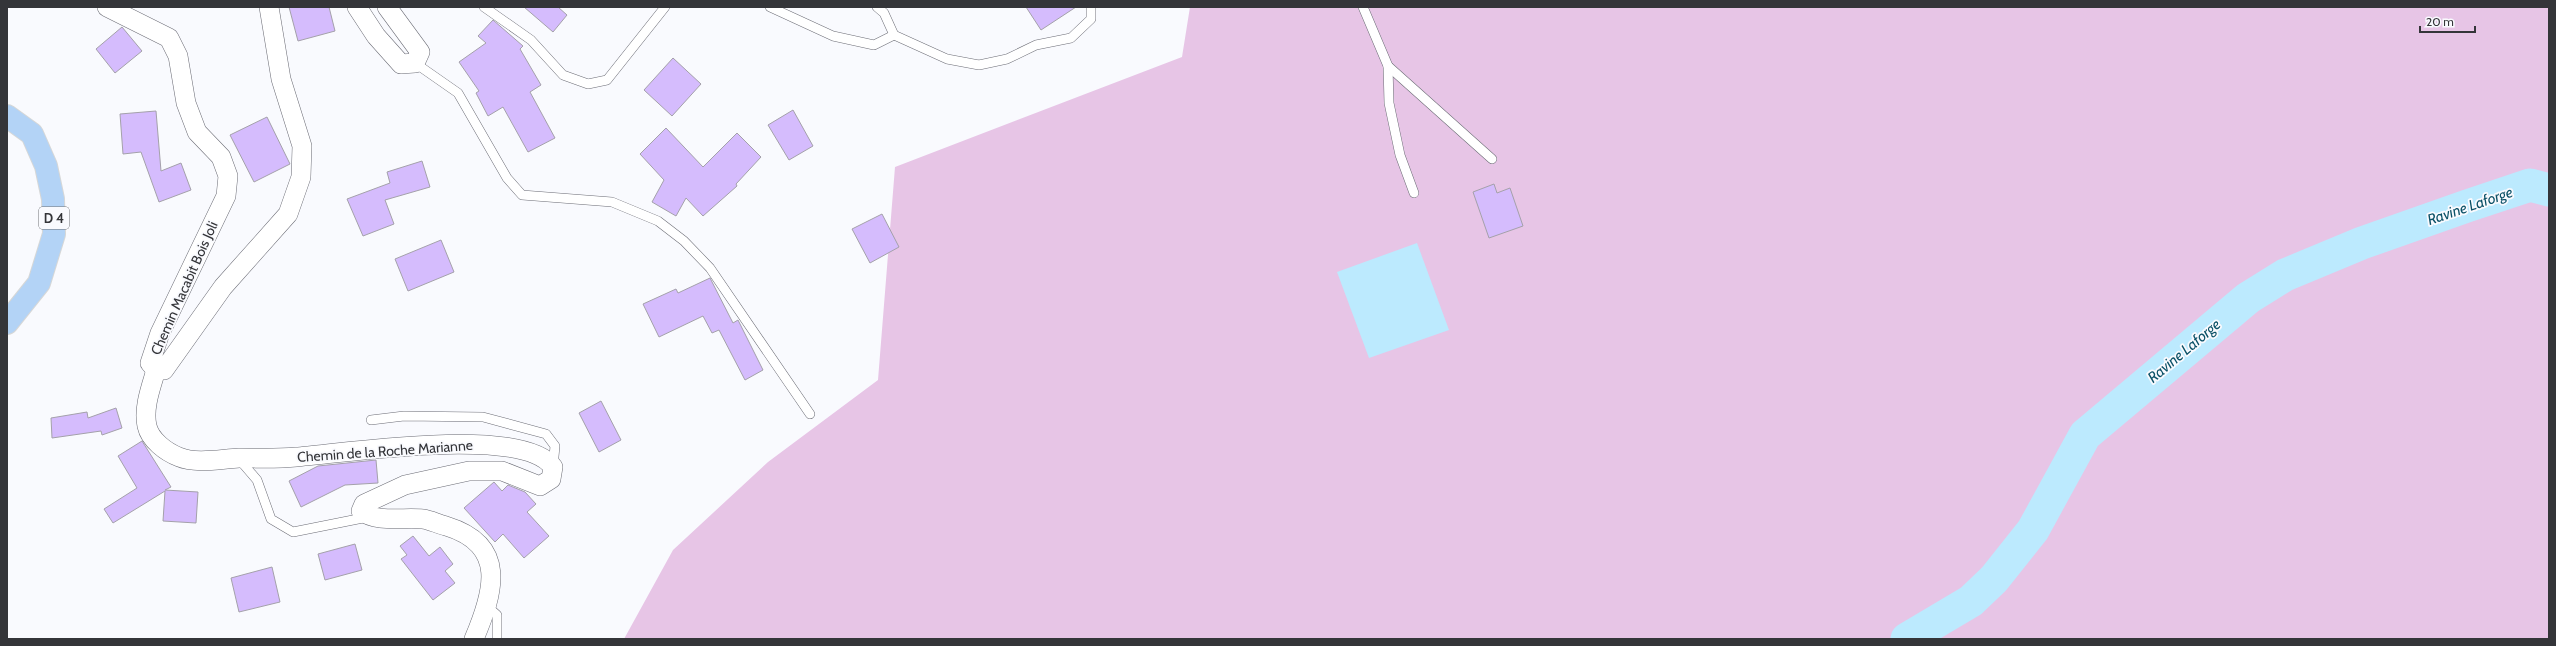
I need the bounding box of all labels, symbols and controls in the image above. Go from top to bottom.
scale bar [2420,8,2475,34]
text: 20 m [2426,14,2454,29]
water label: Ravine Laforge [2425,183,2515,229]
road number: D 4 [39,207,69,229]
street label: Chemin Macabit Bois Joli [146,218,222,358]
water label: Ravine Laforge [2144,315,2224,387]
street label: Chemin de la Roche Marianne [297,436,473,466]

